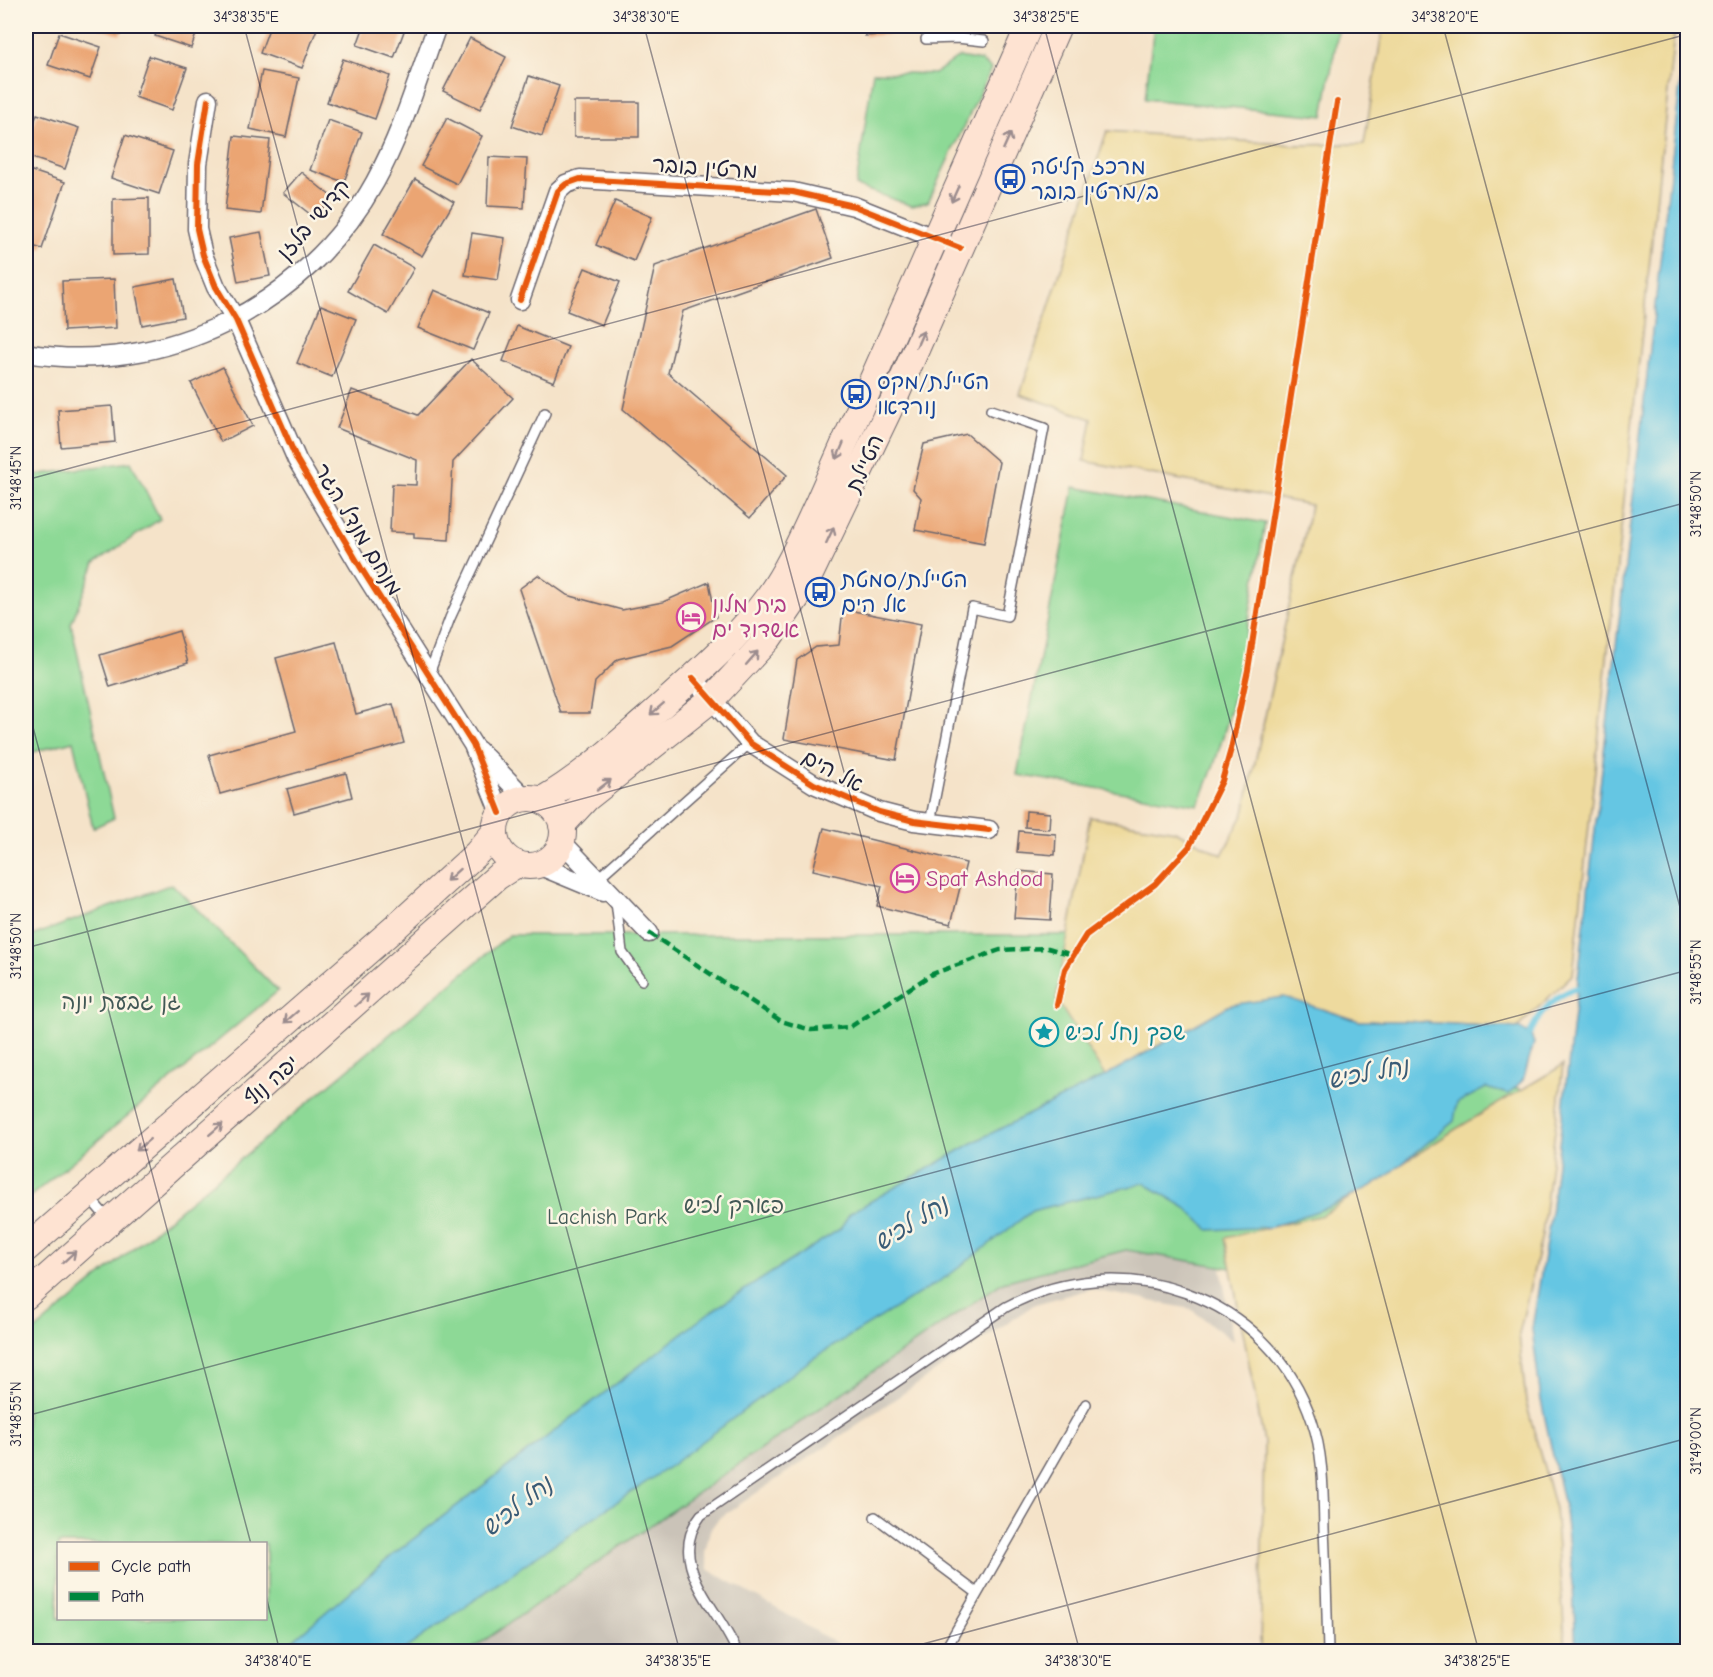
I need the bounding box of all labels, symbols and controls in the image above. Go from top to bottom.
text: 34°38'35"E [213,8,279,26]
text: 34°38'30"E [613,8,679,26]
text: 34°38'25"E [1013,8,1079,26]
text: 34°38'20"E [1412,8,1478,26]
one-way arrow [1002,132,1013,150]
street label: מרטין בובר [651,151,758,185]
place label: מרכז קליטה ב/מרטין בובר [1031,154,1159,205]
bus stop icon: מרכז קליטה ב/מרטין בובר [994,163,1026,195]
street label: קדושי בלזן [272,174,356,265]
one-way arrow [948,185,960,203]
one-way arrow [915,330,926,348]
place label: הטיילת/מקס נורדאו [877,369,989,420]
bus stop icon: הטיילת/מקס נורדאו [840,378,872,410]
street label: הטיילת [840,430,890,497]
one-way arrow [834,441,845,460]
text: 31°48'45"N [7,446,25,510]
street label: מנחם מנדל הגר [309,459,408,600]
text: 31°48'50"N [1687,471,1705,537]
one-way arrow [825,526,837,544]
place label: הטיילת/סמטת אל הים [840,567,968,618]
bus stop icon: הטיילת/סמטת אל הים [804,576,836,608]
place label: בית מלון אשדוד ים [712,592,800,643]
hotel icon: בית מלון אשדוד ים [675,601,707,633]
one-way arrow [745,651,759,666]
one-way arrow [650,702,665,716]
street label: אל הים [798,744,868,798]
one-way arrow [596,778,612,791]
hotel icon: Spat Ashdod [889,862,921,894]
place label: Spat Ashdod [926,866,1044,892]
one-way arrow [446,868,461,882]
text: 31°48'50"N [7,913,25,979]
text: 31°48'55"N [1687,939,1705,1005]
park label: גן גבעת יונה [61,989,181,1015]
one-way arrow [354,993,369,1007]
one-way arrow [283,1011,299,1024]
place icon: שפך נחל לכיש [1028,1016,1060,1048]
place label: שפך נחל לכיש [1065,1020,1186,1046]
street label: יפה נוף [239,1050,304,1111]
water label: נחל לכיש [1326,1051,1412,1094]
one-way arrow [208,1122,224,1135]
one-way arrow [136,1138,151,1152]
water label: נחל לכיש [869,1189,954,1256]
park label: פארק לכיש [684,1193,784,1219]
park label: Lachish Park [547,1204,667,1230]
one-way arrow [61,1250,76,1264]
text: 31°48'55"N [7,1381,25,1447]
text: 31°49'00"N [1687,1407,1705,1475]
water label: נחל לכיש [476,1469,559,1542]
legend [57,1542,267,1620]
text: Cycle path [111,1556,191,1577]
text: Path [111,1586,144,1607]
text: 34°38'40"E [245,1652,311,1670]
text: 34°38'35"E [645,1652,711,1670]
text: 34°38'30"E [1045,1652,1111,1670]
text: 34°38'25"E [1444,1652,1510,1670]

